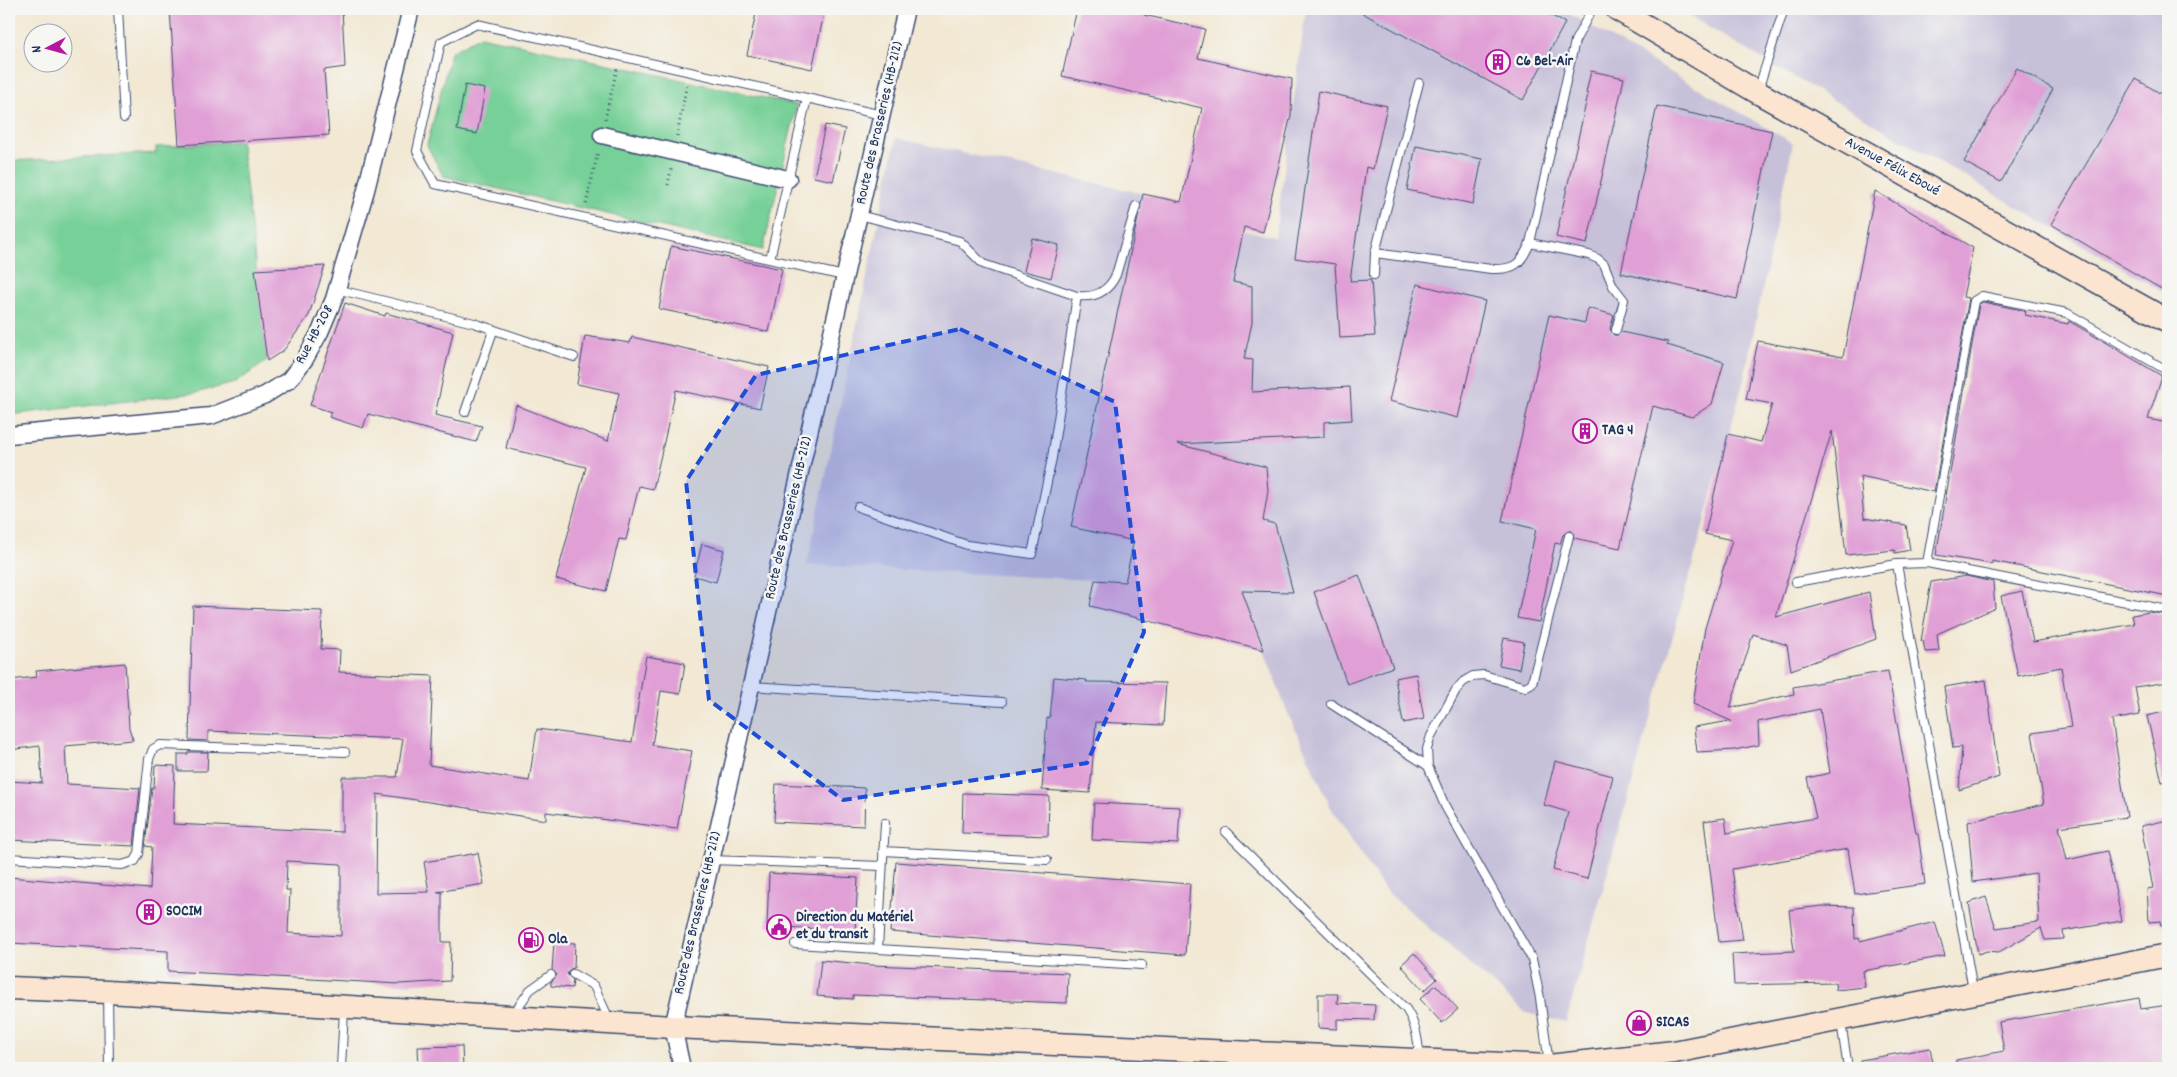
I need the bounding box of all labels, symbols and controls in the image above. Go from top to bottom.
north arrow [22,22,72,72]
street label: Route des Brasseries (HB-212) [851,39,910,207]
text: N [27,45,47,54]
building icon: C6 Bel-Air [1485,49,1511,75]
place label: C6 Bel-Air [1516,51,1574,73]
street label: Avenue Félix Eboué [1840,132,1944,202]
street label: Rue HB-208 [290,301,340,369]
building icon: TAG 4 [1572,418,1598,444]
place label: TAG 4 [1602,420,1633,442]
street label: Route des Brasseries (HB-212) [760,434,819,602]
street label: Route des Brasseries (HB-212) [669,829,728,997]
building icon: SOCIM [136,899,162,925]
place label: SOCIM [166,901,202,923]
place label: Direction du Matériel et du transit [796,907,914,946]
public building icon: Direction du Matériel et du transit [766,914,792,940]
fuel station icon: Ola [518,927,544,953]
place label: Ola [548,929,568,951]
shop icon: SICAS [1626,1010,1652,1036]
place label: SICAS [1656,1012,1690,1034]

